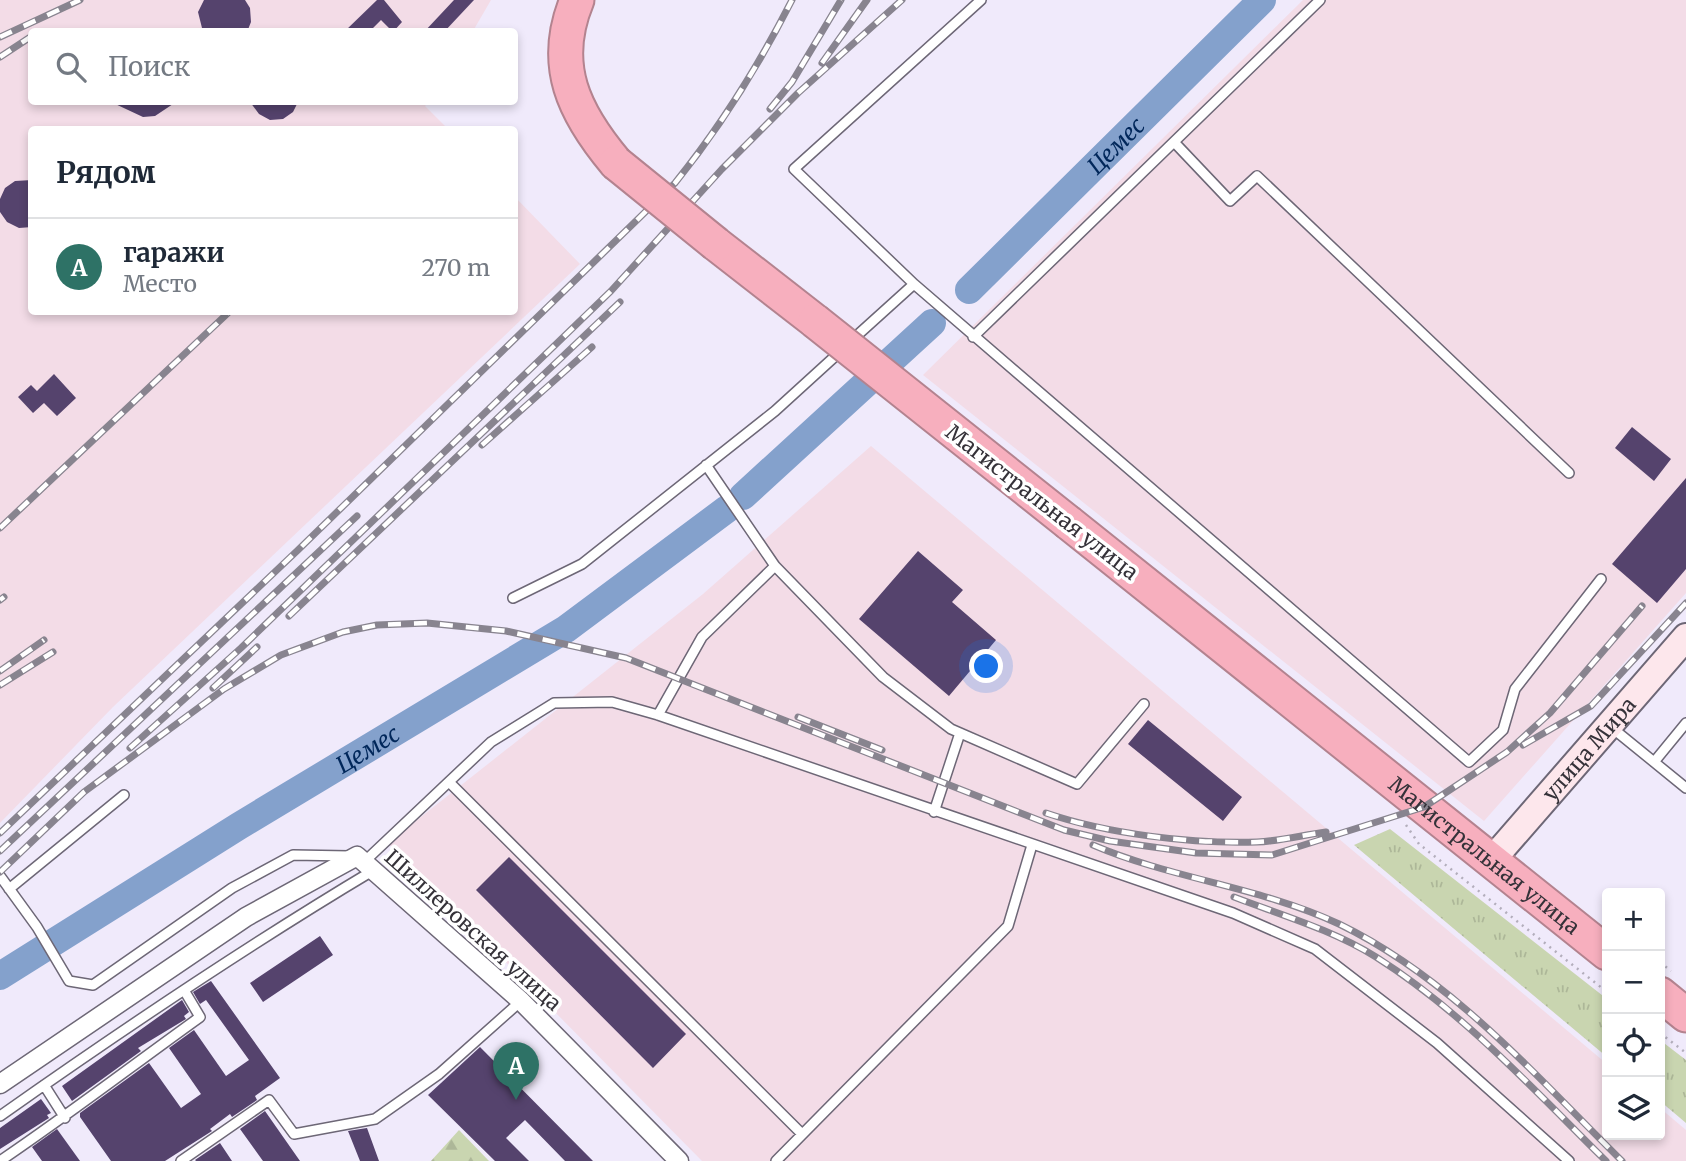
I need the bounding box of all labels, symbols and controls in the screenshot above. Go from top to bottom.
search box [28,28,518,105]
icon: search [52,48,90,86]
text: Поиск [108,50,190,83]
water label: Цемес [1081,110,1150,180]
text: Рядом [56,153,156,191]
text: гаражи [123,236,225,269]
text: A [71,253,87,282]
text: 270 m [422,253,490,282]
text: Место [123,269,197,298]
street label: Магистральная улица [940,418,1144,586]
your location [969,649,1003,683]
street label: улица Мира [1536,691,1641,806]
water label: Цемес [330,718,405,779]
street label: Магистральная улица [1384,771,1586,940]
street label: Шиллеровская улица [379,843,567,1017]
map controls [1602,888,1665,1140]
button: + [1602,888,1665,951]
button: − [1602,951,1665,1014]
button: locate [1602,1014,1665,1077]
pin: A [493,1042,539,1100]
button: layers [1602,1077,1665,1140]

